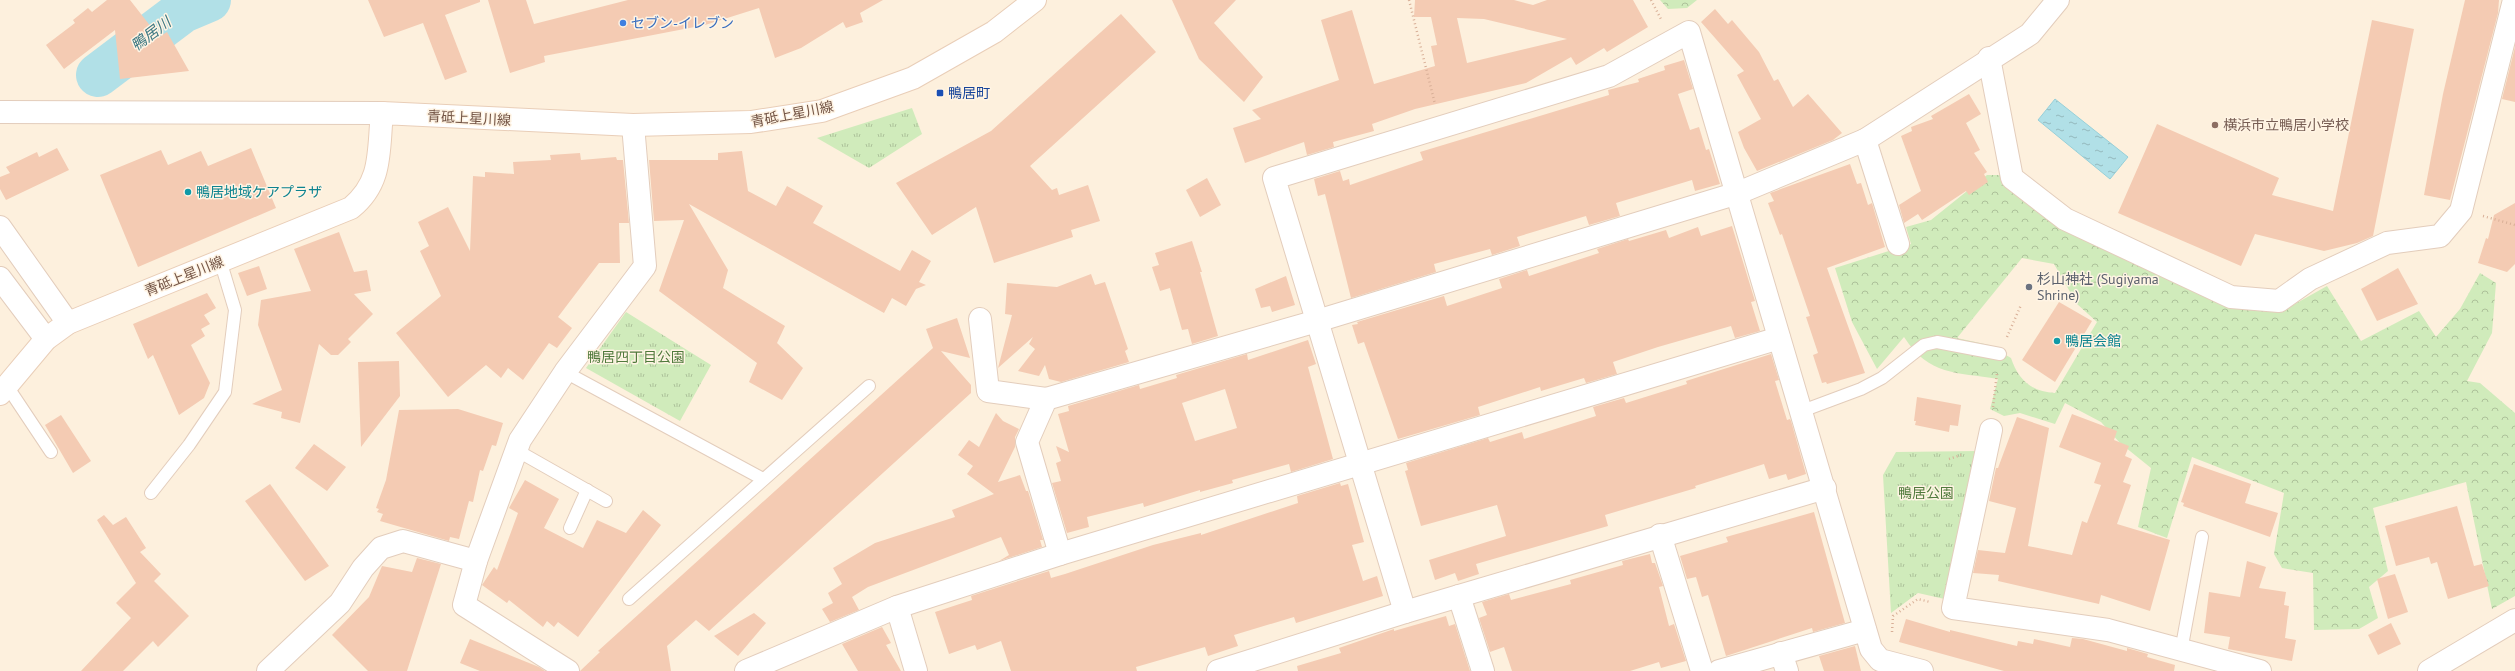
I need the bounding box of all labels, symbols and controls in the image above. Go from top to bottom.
water label: 鴨居川 [127,11,176,55]
place label: セブン-イレブン [631,14,734,32]
marker: セブン-イレブン [618,18,628,28]
place label: 鴨居町 [948,84,990,102]
marker: 鴨居町 [935,88,945,98]
street label: 青砥上星川線 [749,97,835,131]
street label: 青砥上星川線 [427,107,511,129]
place label: 横浜市立鴨居小学校 [2223,116,2349,134]
marker: 横浜市立鴨居小学校 [2210,120,2220,130]
place label: 鴨居地域ケアプラザ [196,183,322,201]
marker: 鴨居地域ケアプラザ [183,187,193,197]
street label: 青砥上星川線 [142,252,226,300]
place label: 杉山神社 (Sugiyama Shrine) [2037,270,2159,304]
marker: 杉山神社 (Sugiyama Shrine) [2024,282,2034,292]
place label: 鴨居会館 [2065,332,2121,350]
marker: 鴨居会館 [2052,336,2062,346]
park label: 鴨居四丁目公園 [587,348,685,366]
park label: 鴨居公園 [1898,484,1954,502]

